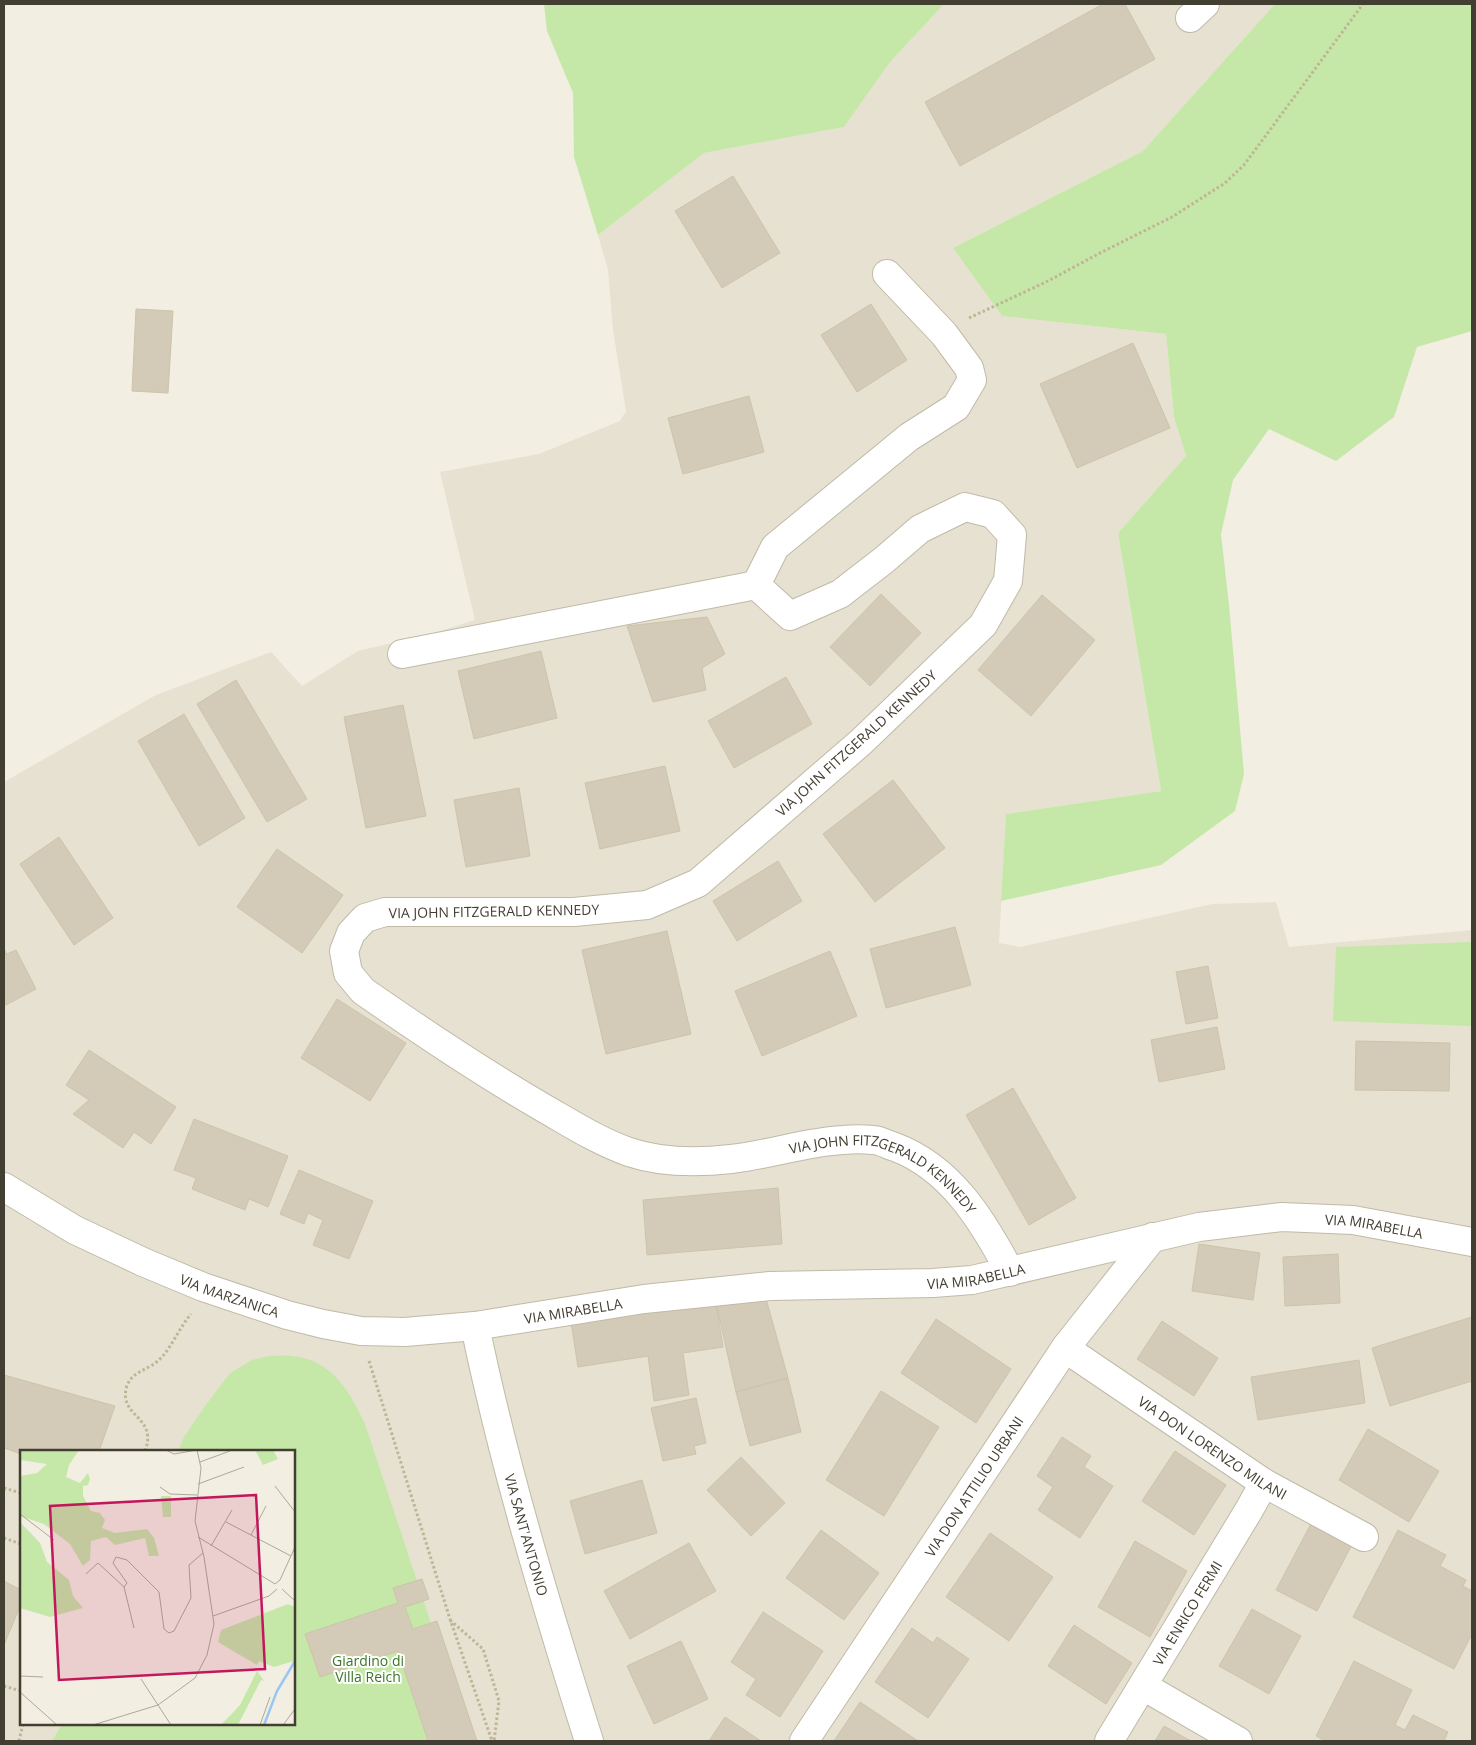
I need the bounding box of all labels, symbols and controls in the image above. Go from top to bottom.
street label: VIA JOHN FITZGERALD KENNEDY [771,665,941,820]
street label: VIA JOHN FITZGERALD KENNEDY [389,900,600,922]
street label: VIA JOHN FITZGERALD KENNEDY [787,1130,981,1217]
street label: VIA MIRABELLA [1325,1209,1425,1242]
street label: VIA MIRABELLA [927,1258,1027,1293]
street label: VIA MARZANICA [177,1269,282,1321]
street label: VIA MIRABELLA [523,1293,624,1328]
street label: VIA DON LORENZO MILANI [1135,1391,1291,1503]
street label: VIA DON ATTILIO URBANI [920,1412,1027,1560]
inset map [20,1450,295,1725]
street label: VIA SANT'ANTONIO [501,1471,553,1598]
street label: VIA ENRICO FERMI [1148,1557,1226,1669]
park label: Giardino di Villa Reich [332,1651,404,1686]

